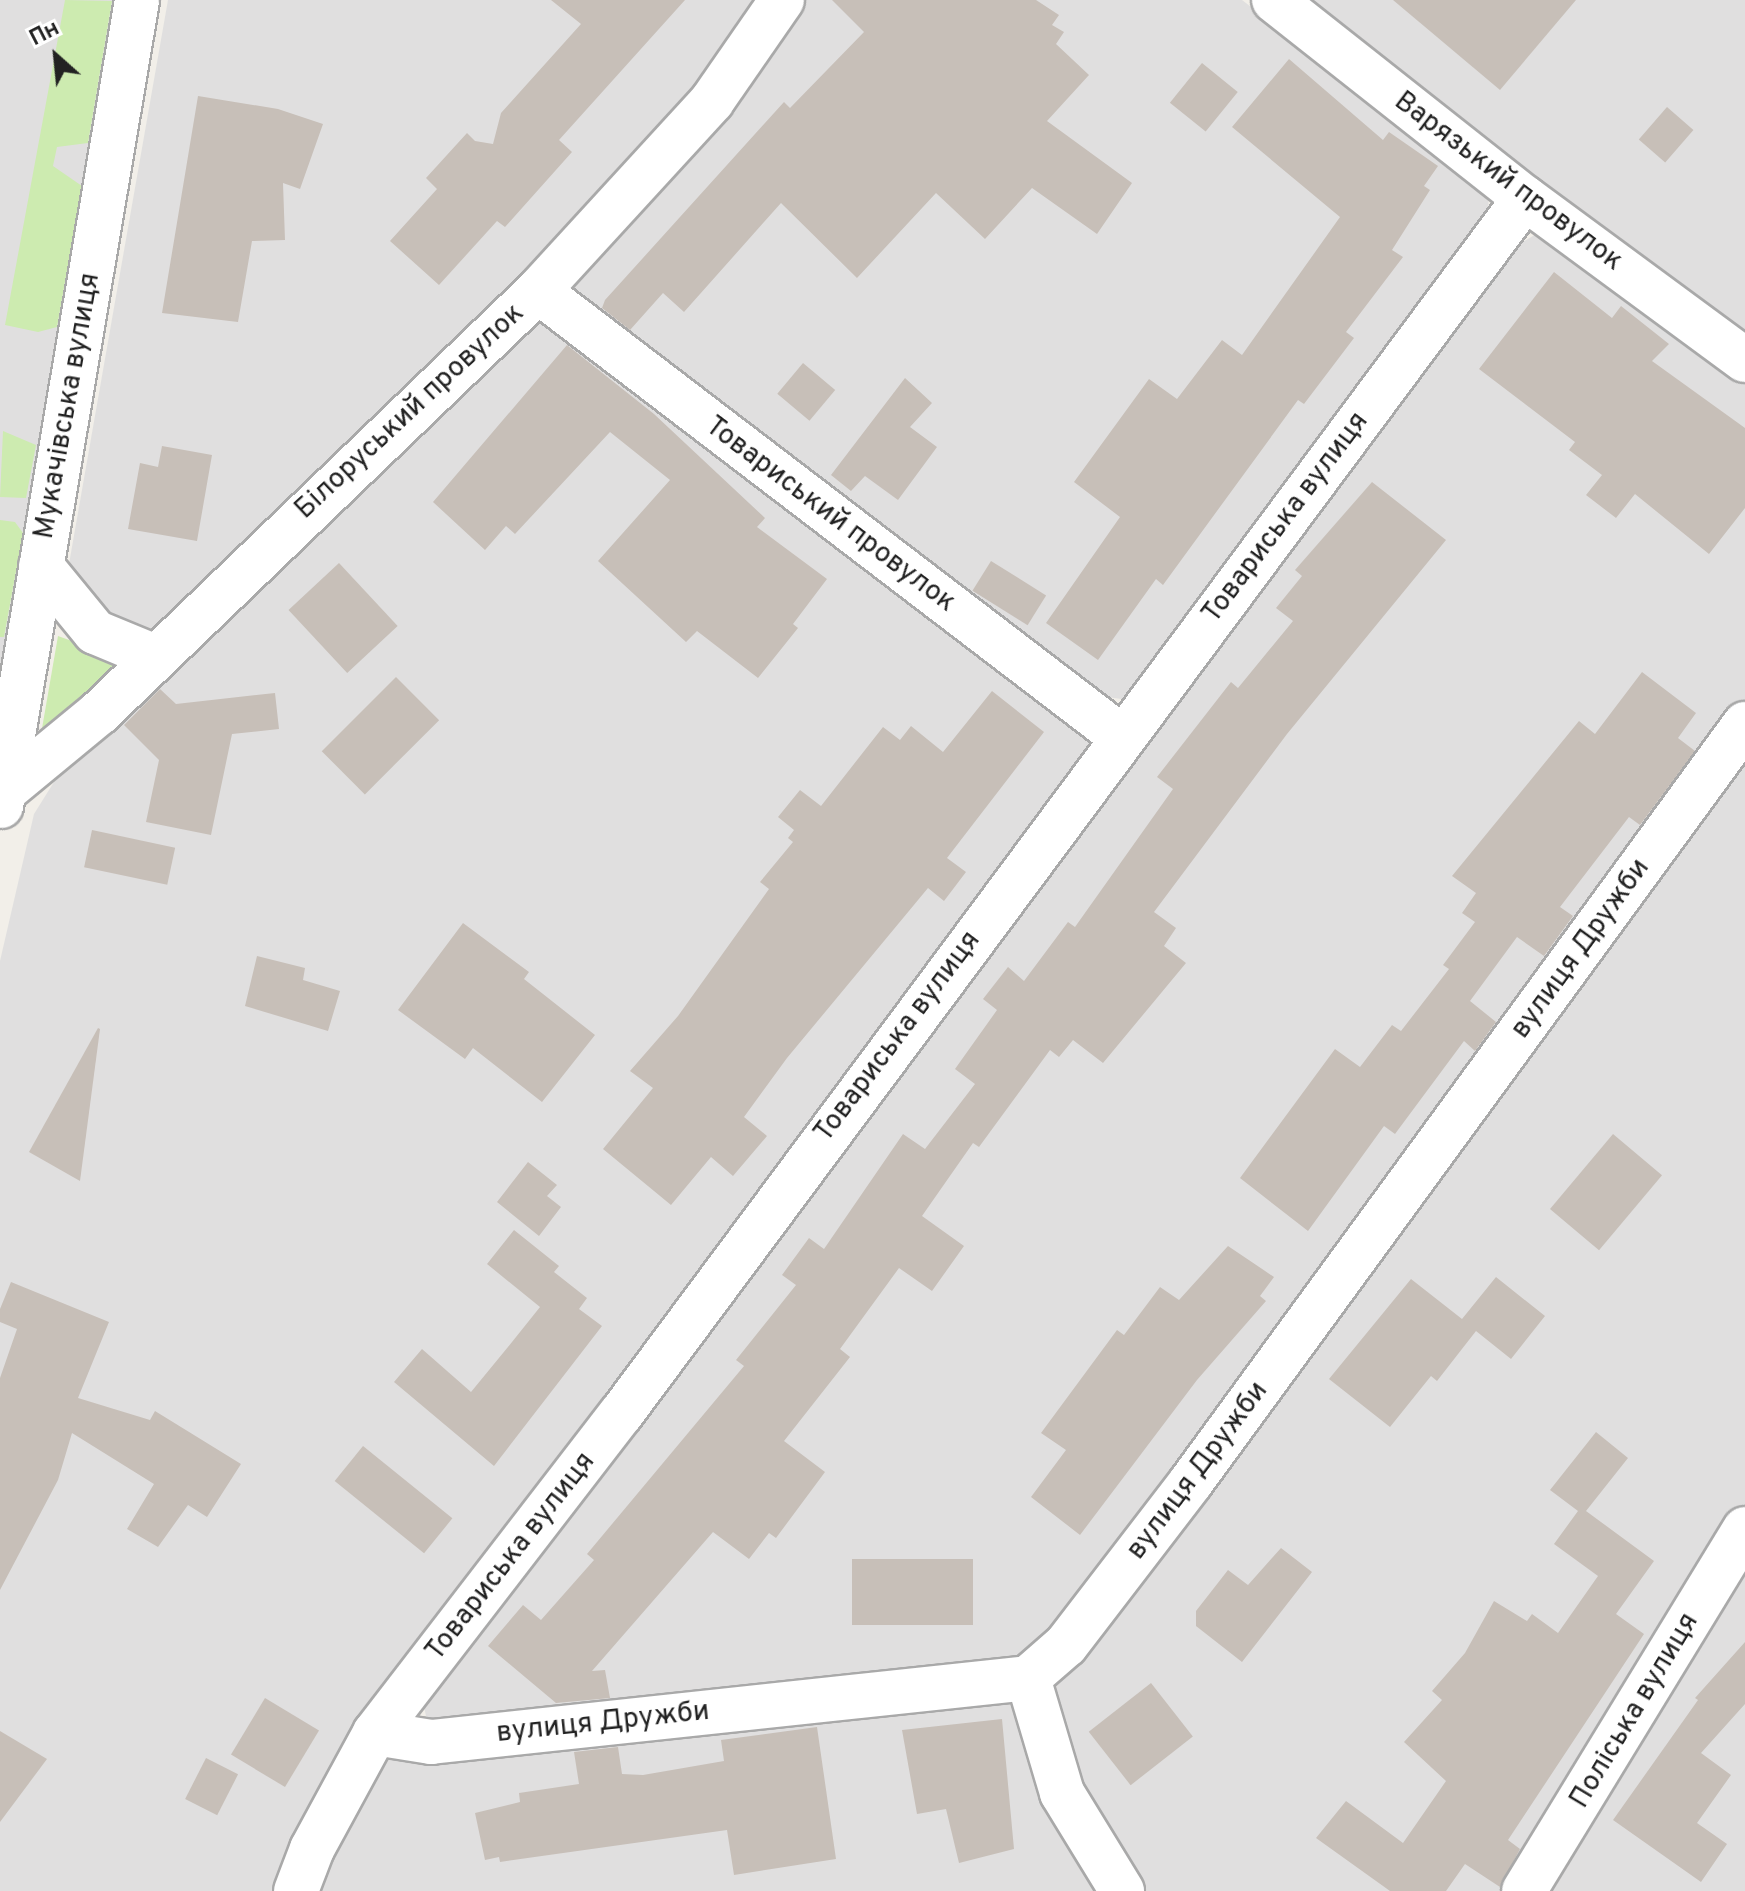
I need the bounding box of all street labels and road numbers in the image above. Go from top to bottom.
street label: Варязький провулок [1387,85,1629,279]
street label: Мукачівська вулиця [28,270,108,542]
street label: Білоруський провулок [289,297,531,527]
street label: Товариська вулиця [1196,406,1376,630]
street label: Товариський провулок [698,410,962,620]
street label: вулиця Дружби [1505,853,1657,1045]
street label: Товариська вулиця [808,925,988,1149]
street label: вулиця Дружби [1120,1375,1276,1567]
street label: Товариська вулиця [419,1446,603,1668]
street label: Поліська вулиця [1563,1607,1707,1815]
street label: вулиця Дружби [495,1695,711,1751]

